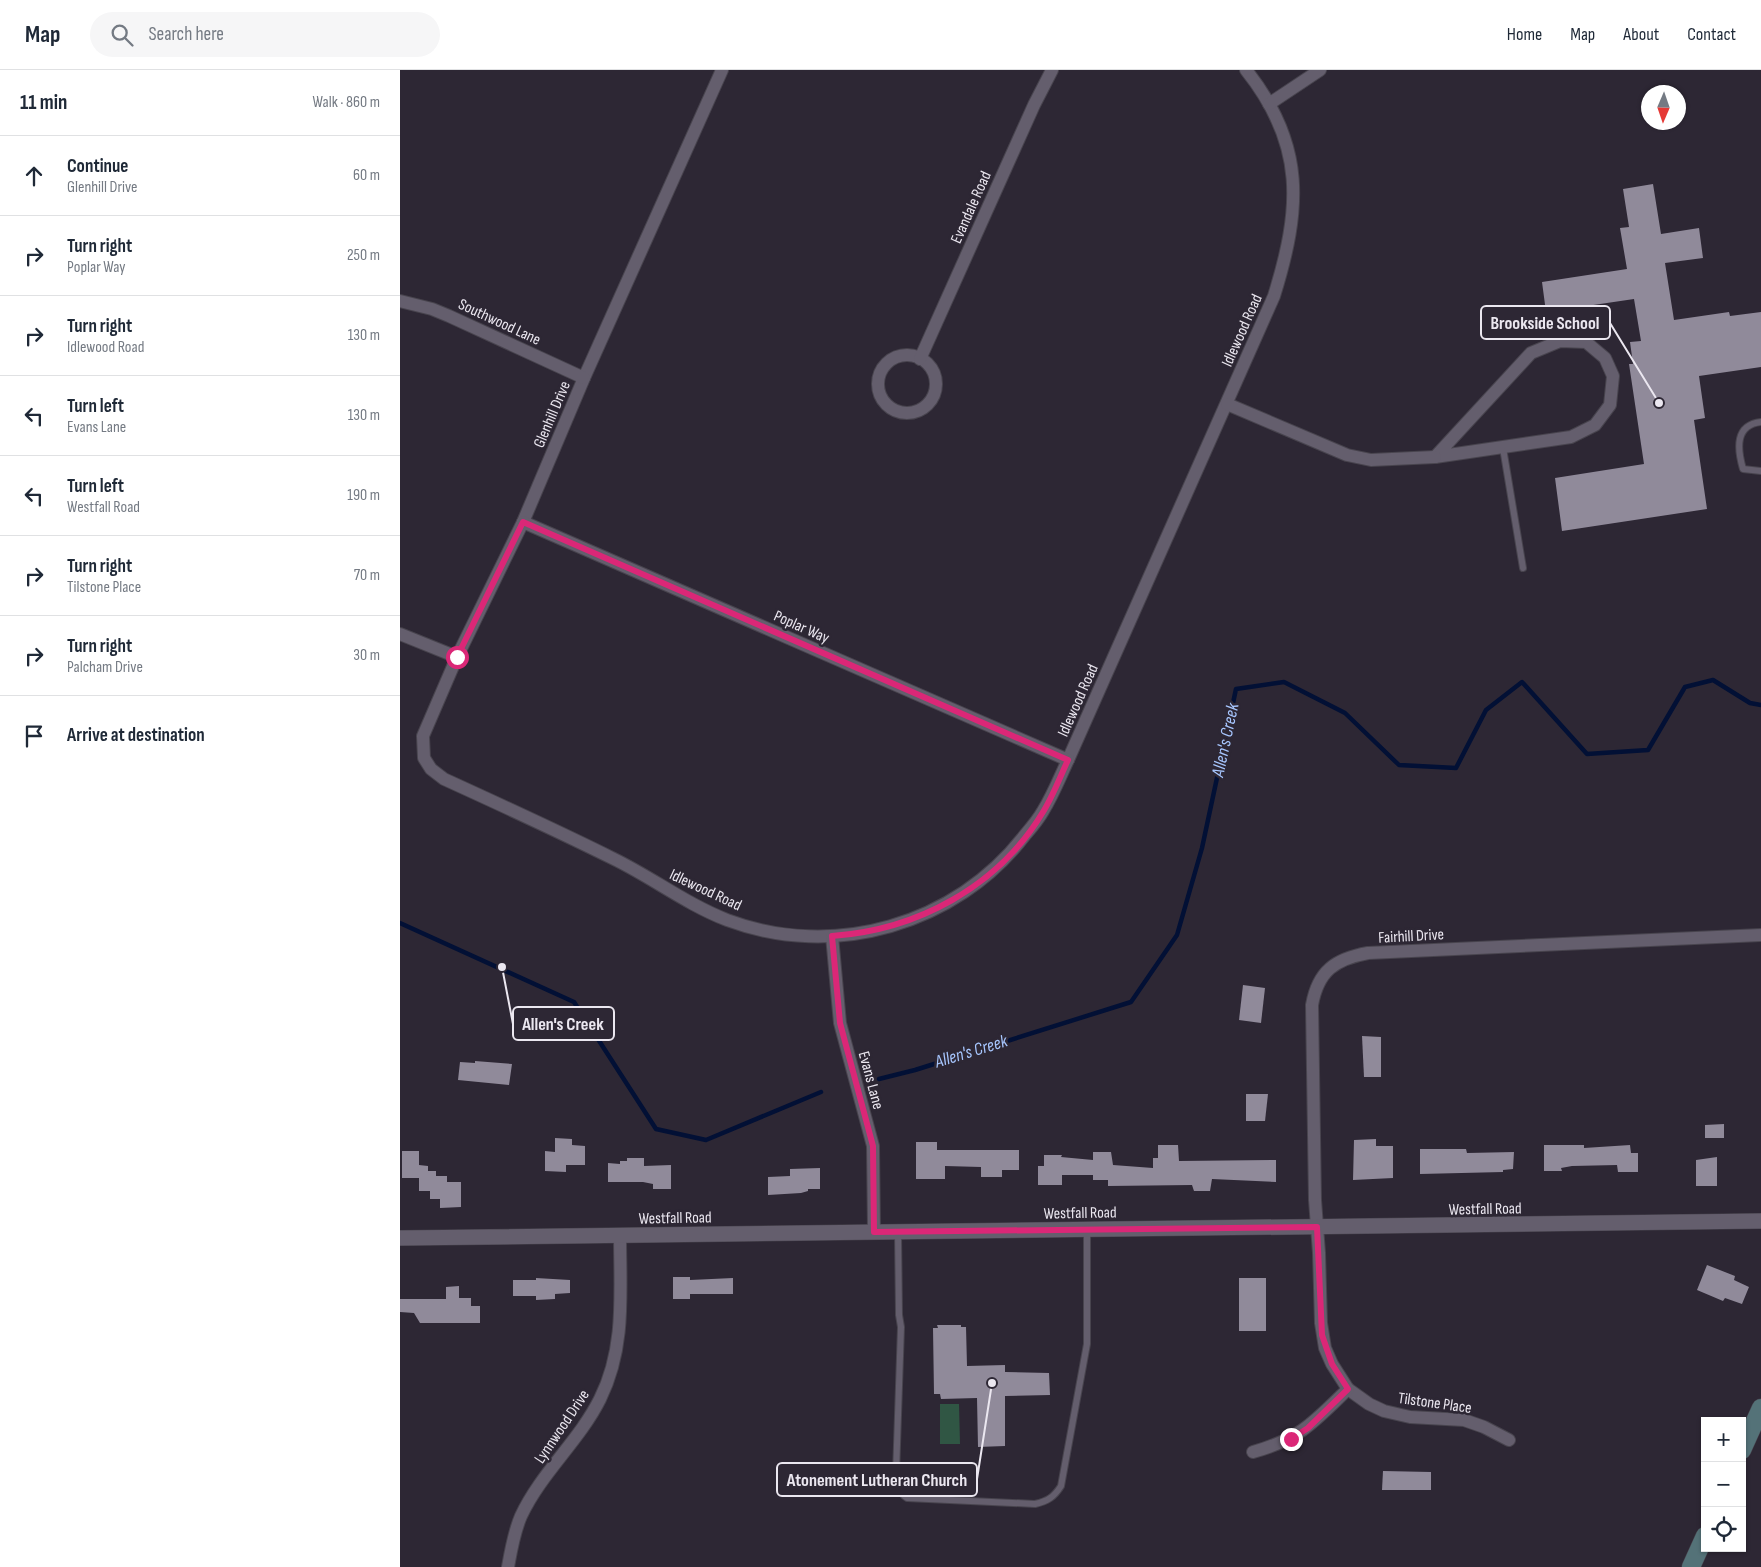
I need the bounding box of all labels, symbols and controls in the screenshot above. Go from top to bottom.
search box [90,12,440,57]
text: Map [25,20,60,49]
icon: search [108,21,136,49]
text: Search here [148,23,224,46]
text: Home [1507,24,1542,45]
text: Map [1570,24,1595,45]
text: About [1623,24,1659,45]
text: Contact [1687,24,1736,45]
north arrow [1641,85,1686,130]
text: 11 min [20,90,67,115]
text: Walk · 860 m [313,93,380,112]
text: Continue [67,155,128,178]
icon: ahead [20,162,48,190]
text: 60 m [353,166,380,185]
street label: Evandale Road [947,169,996,247]
text: Glenhill Drive [67,178,138,197]
text: Turn right [67,235,132,258]
icon: right [20,242,48,270]
text: 250 m [347,246,380,265]
text: Poplar Way [67,258,126,277]
street label: Idlewood Road [1218,291,1267,370]
street label: Southwood Lane [455,295,544,350]
callout: Brookside School [1481,306,1610,339]
text: Brookside School [1491,313,1599,334]
text: Turn right [67,315,132,338]
icon: right [20,322,48,350]
text: 130 m [348,326,380,345]
text: Idlewood Road [67,338,144,357]
street label: Glenhill Drive [530,378,575,451]
text: Turn left [67,395,124,418]
icon: left [20,402,48,430]
text: 130 m [348,406,380,425]
text: Evans Lane [67,418,126,437]
text: Turn left [67,475,124,498]
icon: left [20,482,48,510]
text: 190 m [347,486,380,505]
text: Westfall Road [67,498,140,517]
text: Turn right [67,555,132,578]
icon: right [20,562,48,590]
text: 70 m [354,566,380,585]
text: Tilstone Place [67,578,141,597]
street label: Poplar Way [771,607,832,648]
text: Turn right [67,635,132,658]
icon: right [20,642,48,670]
text: 30 m [353,646,380,665]
route start [446,646,469,669]
text: Palcham Drive [67,658,143,677]
street label: Idlewood Road [1054,661,1103,740]
water label: Allen's Creek [1207,700,1244,780]
icon: arrive [20,722,48,750]
text: Arrive at destination [67,724,205,747]
street label: Idlewood Road [666,865,744,915]
street label: Fairhill Drive [1378,925,1444,948]
callout: Allen's Creek [513,1007,614,1040]
text: Allen's Creek [521,1014,604,1035]
water label: Allen's Creek [931,1030,1011,1073]
street label: Evans Lane [854,1049,887,1111]
street label: Westfall Road [1448,1199,1522,1220]
street label: Westfall Road [1043,1203,1117,1224]
street label: Westfall Road [638,1208,712,1229]
street label: Lynnwood Drive [531,1386,594,1467]
street label: Tilstone Place [1397,1389,1473,1418]
map controls [1701,1417,1746,1552]
button: + [1701,1417,1746,1462]
route end [1280,1428,1303,1451]
button: − [1701,1462,1746,1507]
callout: Atonement Lutheran Church [777,1463,977,1496]
text: Atonement Lutheran Church [786,1470,967,1491]
button: locate [1701,1507,1746,1552]

